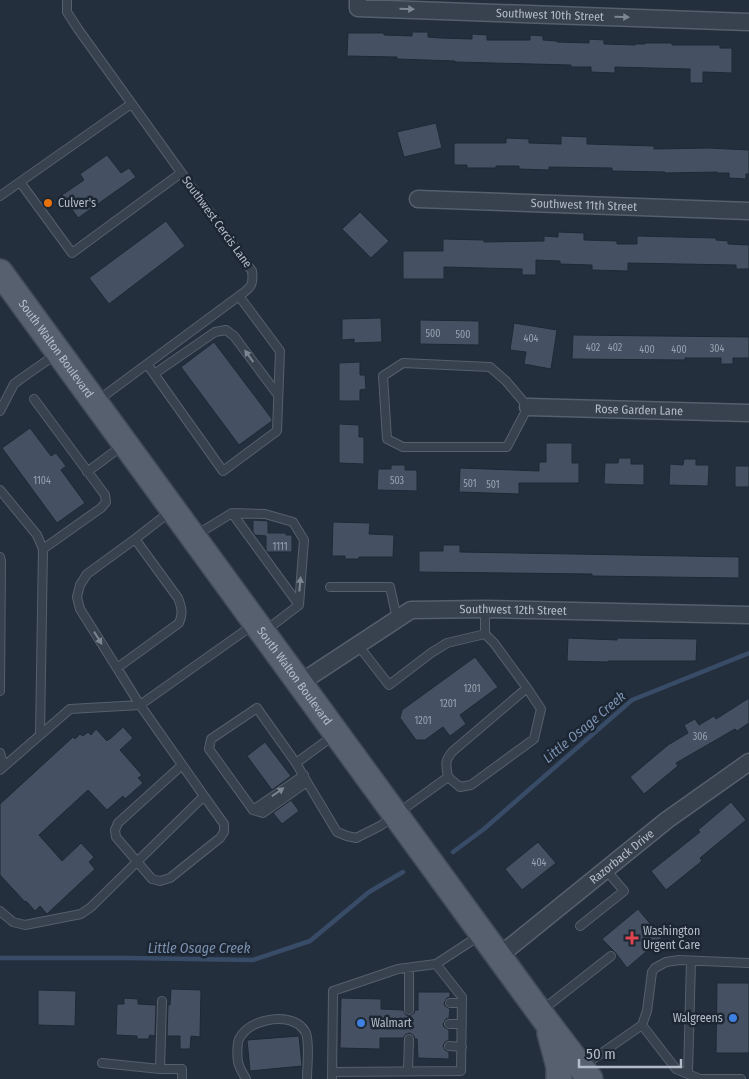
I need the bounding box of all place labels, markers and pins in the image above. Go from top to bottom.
place label: Culver's [58,196,96,210]
marker: Culver's [42,197,54,209]
place label: Washington Urgent Care [643,924,700,952]
marker: Washington Urgent Care [625,931,639,945]
place label: Walgreens [673,1011,723,1025]
marker: Walgreens [727,1012,739,1024]
place label: Walmart [371,1016,412,1030]
marker: Walmart [355,1017,367,1029]

